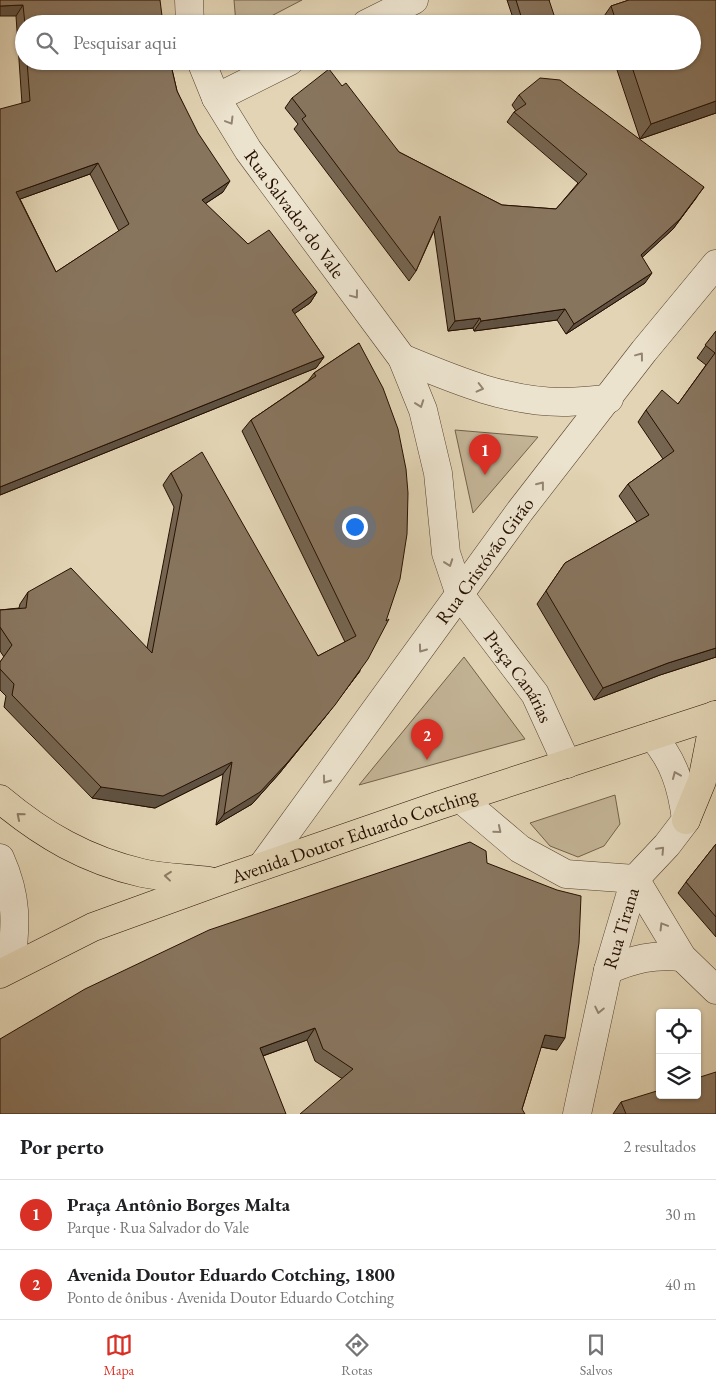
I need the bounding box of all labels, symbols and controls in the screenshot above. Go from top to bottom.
search box [15,15,701,70]
icon: search [33,29,61,57]
text: Pesquisar aqui [73,30,177,55]
one-way arrow [223,115,233,124]
street label: Rua Salvador do Vale [239,144,351,283]
one-way arrow [349,289,358,299]
one-way arrow [634,352,643,362]
one-way arrow [476,382,485,393]
one-way arrow [414,399,424,407]
pin: 1 [469,434,501,475]
one-way arrow [535,482,543,491]
street label: Rua Cristóvão Girão [430,492,539,629]
your location [342,514,368,540]
one-way arrow [443,558,453,567]
street label: Praça Canárias [479,625,559,726]
one-way arrow [419,643,428,653]
pin: 2 [411,719,443,760]
one-way arrow [671,771,682,780]
one-way arrow [323,774,332,784]
street label: Avenida Doutor Eduardo Cotching [227,781,481,889]
one-way arrow [17,813,26,821]
one-way arrow [492,825,501,833]
one-way arrow [655,847,664,856]
one-way arrow [164,871,172,882]
street label: Rua Tirana [597,884,644,972]
one-way arrow [659,922,669,931]
one-way arrow [594,1006,605,1015]
map controls [656,1009,701,1099]
button: locate [656,1009,701,1054]
button: layers [656,1054,701,1099]
text: Por perto [20,1133,104,1160]
text: 2 resultados [624,1136,696,1157]
text: Praça Antônio Borges Malta [67,1192,290,1217]
text: 1 [32,1204,40,1225]
text: 30 m [665,1204,696,1225]
text: Parque · Rua Salvador do Vale [67,1217,249,1238]
text: Avenida Doutor Eduardo Cotching, 1800 [67,1262,395,1287]
text: 2 [32,1274,40,1295]
text: 40 m [665,1274,696,1295]
text: Ponto de ônibus · Avenida Doutor Eduardo Cotching [67,1287,394,1308]
tab: Mapa [104,1331,134,1379]
tab: Rotas [341,1331,373,1379]
tab: Salvos [580,1331,612,1379]

